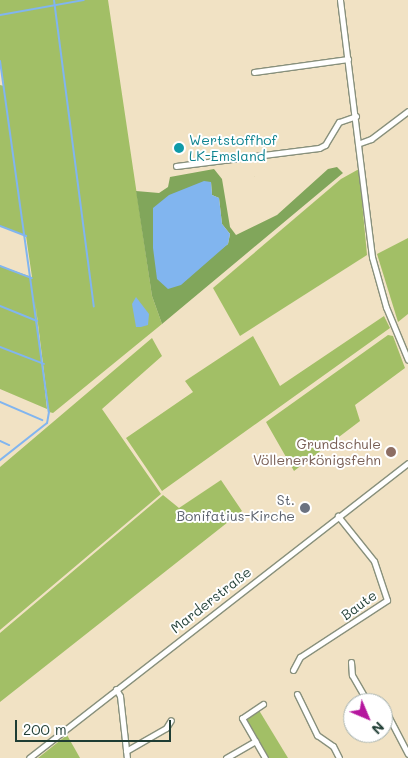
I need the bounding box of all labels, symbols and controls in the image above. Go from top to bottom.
place label: Wertstoffhof LK-Emsland [189,132,277,164]
marker: Wertstoffhof LK-Emsland [173,142,185,154]
place label: Grundschule Völlenerkönigsfehn [253,436,381,468]
marker: Grundschule Völlenerkönigsfehn [385,446,397,458]
place label: St. Bonifatius-Kirche [176,492,295,524]
marker: St. Bonifatius-Kirche [299,502,311,514]
street label: Marderstraße [167,563,255,637]
street label: Baute [338,586,380,624]
north arrow [343,693,393,743]
scale bar [18,710,174,742]
text: N [368,718,389,739]
text: 200 m [23,719,67,739]

